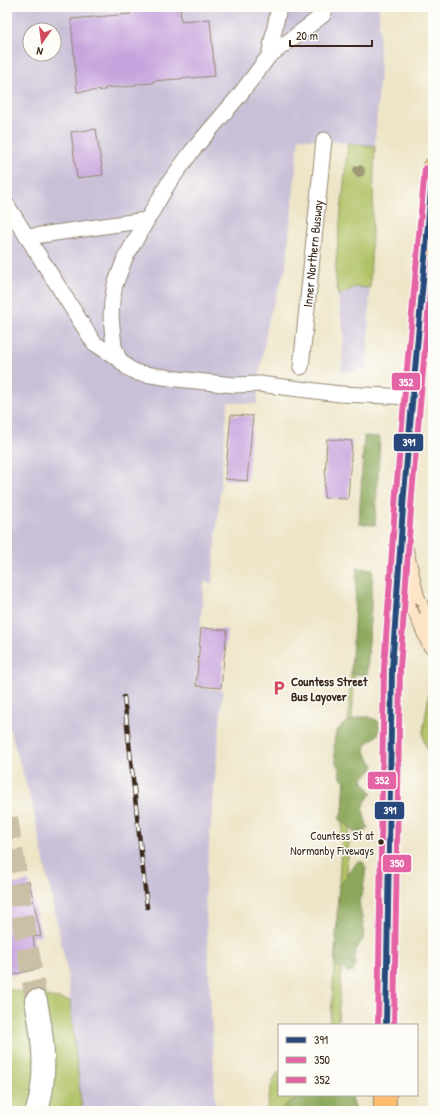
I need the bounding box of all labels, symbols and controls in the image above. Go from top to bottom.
north arrow [22,22,62,62]
scale bar [290,22,372,48]
text: 20 m [296,27,318,44]
text: N [35,44,44,59]
street label: Inner Northern Busway [298,199,327,308]
line badge: 352 [391,372,421,391]
text: 352 [399,375,414,389]
line badge: 391 [393,433,424,452]
text: 391 [403,435,415,449]
one-way arrow [414,601,420,613]
place label: Countess Street Bus Layover [291,672,368,706]
parking icon: Countess Street Bus Layover [270,679,288,697]
line badge: 352 [367,771,397,790]
text: 352 [375,773,390,787]
line badge: 391 [374,801,405,820]
text: 391 [384,803,396,817]
place label: Countess St at Normanby Fiveways [290,827,375,859]
marker: Countess St at Normanby Fiveways [376,837,386,847]
line badge: 350 [382,854,412,873]
text: 350 [390,856,404,870]
legend [278,1024,418,1096]
text: 391 [314,1031,328,1048]
text: 350 [314,1051,330,1068]
text: 352 [314,1071,330,1088]

